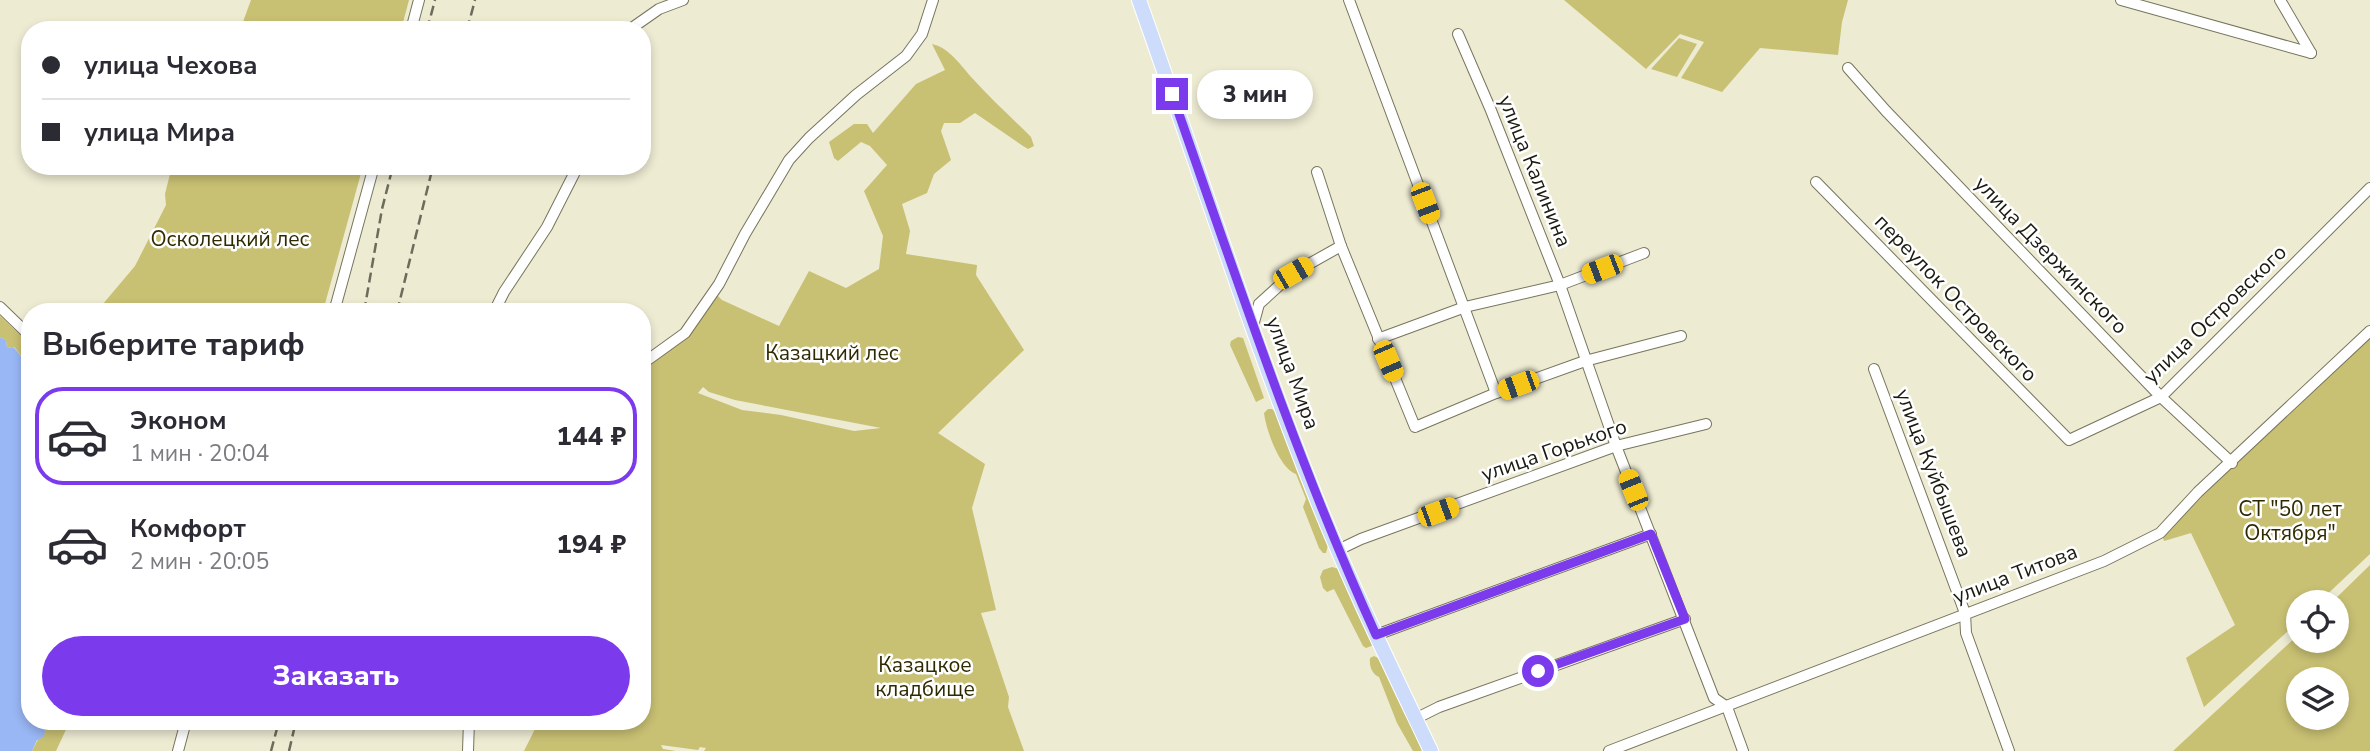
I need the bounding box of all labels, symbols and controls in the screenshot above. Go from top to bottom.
text: улица Чехова [84,48,258,83]
callout: 3 мин [1196,70,1312,119]
route end [1156,78,1188,110]
text: 3 мин [1223,79,1287,110]
street label: улица Калинина [1492,91,1578,251]
text: улица Мира [84,115,235,150]
street label: улица Дзержинского [1968,170,2134,340]
car [1408,180,1443,226]
street label: переулок Островского [1868,208,2044,388]
park label: Осколецкий лес [150,225,310,253]
street label: улица Островского [2137,238,2293,390]
car [1579,252,1626,286]
car [1270,253,1317,293]
street label: улица Мира [1260,313,1326,433]
text: Выберите тариф [42,323,305,366]
car [1371,338,1406,384]
park label: Казацкий лес [765,339,899,367]
car [1495,368,1542,402]
street label: улица Куйбышева [1889,385,1979,561]
text: Эконом [130,403,227,438]
icon: car [46,405,109,468]
street label: улица Горького [1477,412,1631,488]
text: 144 ₽ [556,419,626,454]
text: 1 мин · 20:04 [130,438,269,469]
car [1616,467,1651,513]
car [1415,495,1462,529]
park label: СТ "50 лет Октября" [2238,495,2342,547]
text: Комфорт [130,511,246,546]
icon: car [46,513,109,576]
text: 194 ₽ [556,527,626,562]
street label: улица Титова [1949,537,2081,611]
text: 2 мин · 20:05 [130,546,269,577]
map controls [2286,590,2349,730]
button: locate [2286,590,2349,653]
button: Заказать [42,636,630,716]
park label: Казацкое кладбище [875,651,975,703]
route start [1522,655,1554,687]
button: layers [2286,667,2349,730]

